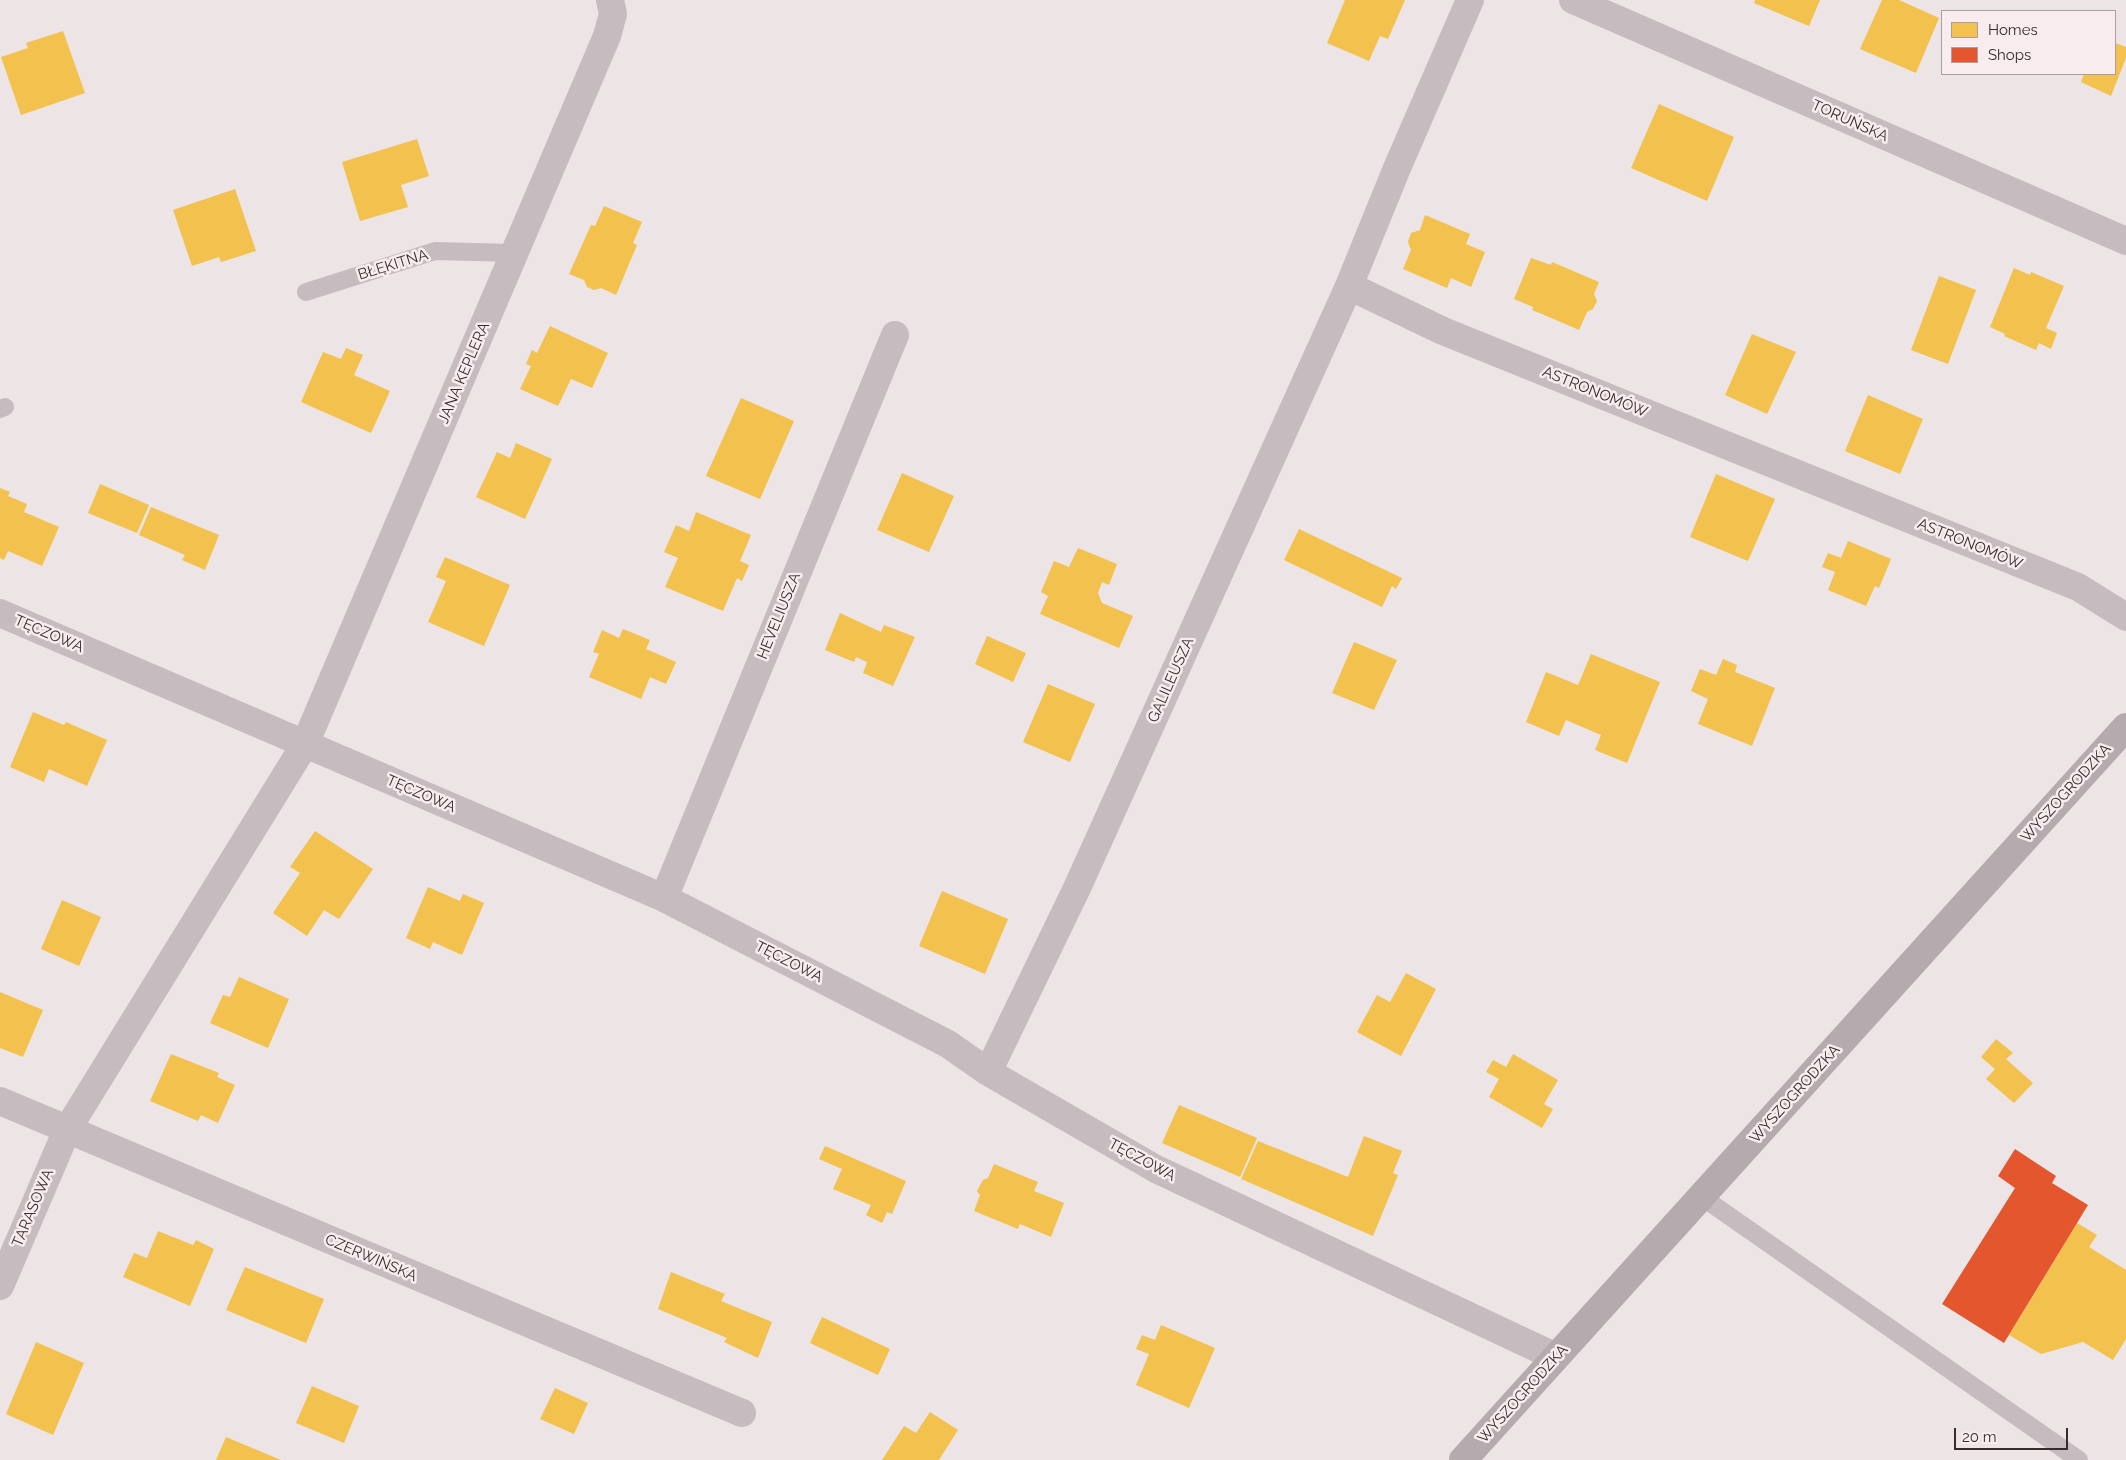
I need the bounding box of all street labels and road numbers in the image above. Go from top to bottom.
street label: TORUŃSKA [1809,96,1891,146]
street label: BŁĘKITNA [356,246,430,284]
street label: JANA KEPLERA [435,320,493,426]
street label: ASTRONOMÓW [1540,363,1650,421]
street label: ASTRONOMÓW [1915,515,2025,573]
street label: HEVELIUSZA [753,570,805,662]
street label: TĘCZOWA [12,611,86,657]
street label: GALILEUSZA [1144,635,1198,725]
street label: WYSZOGRODZKA [2017,740,2115,846]
street label: TĘCZOWA [384,771,458,817]
street label: TĘCZOWA [752,937,826,987]
street label: WYSZOGRODZKA [1746,1041,1844,1147]
street label: TĘCZOWA [1105,1135,1179,1185]
street label: TARASOWA [9,1166,57,1250]
street label: CZERWIŃSKA [322,1231,420,1285]
street label: WYSZOGRODZKA [1474,1341,1572,1447]

